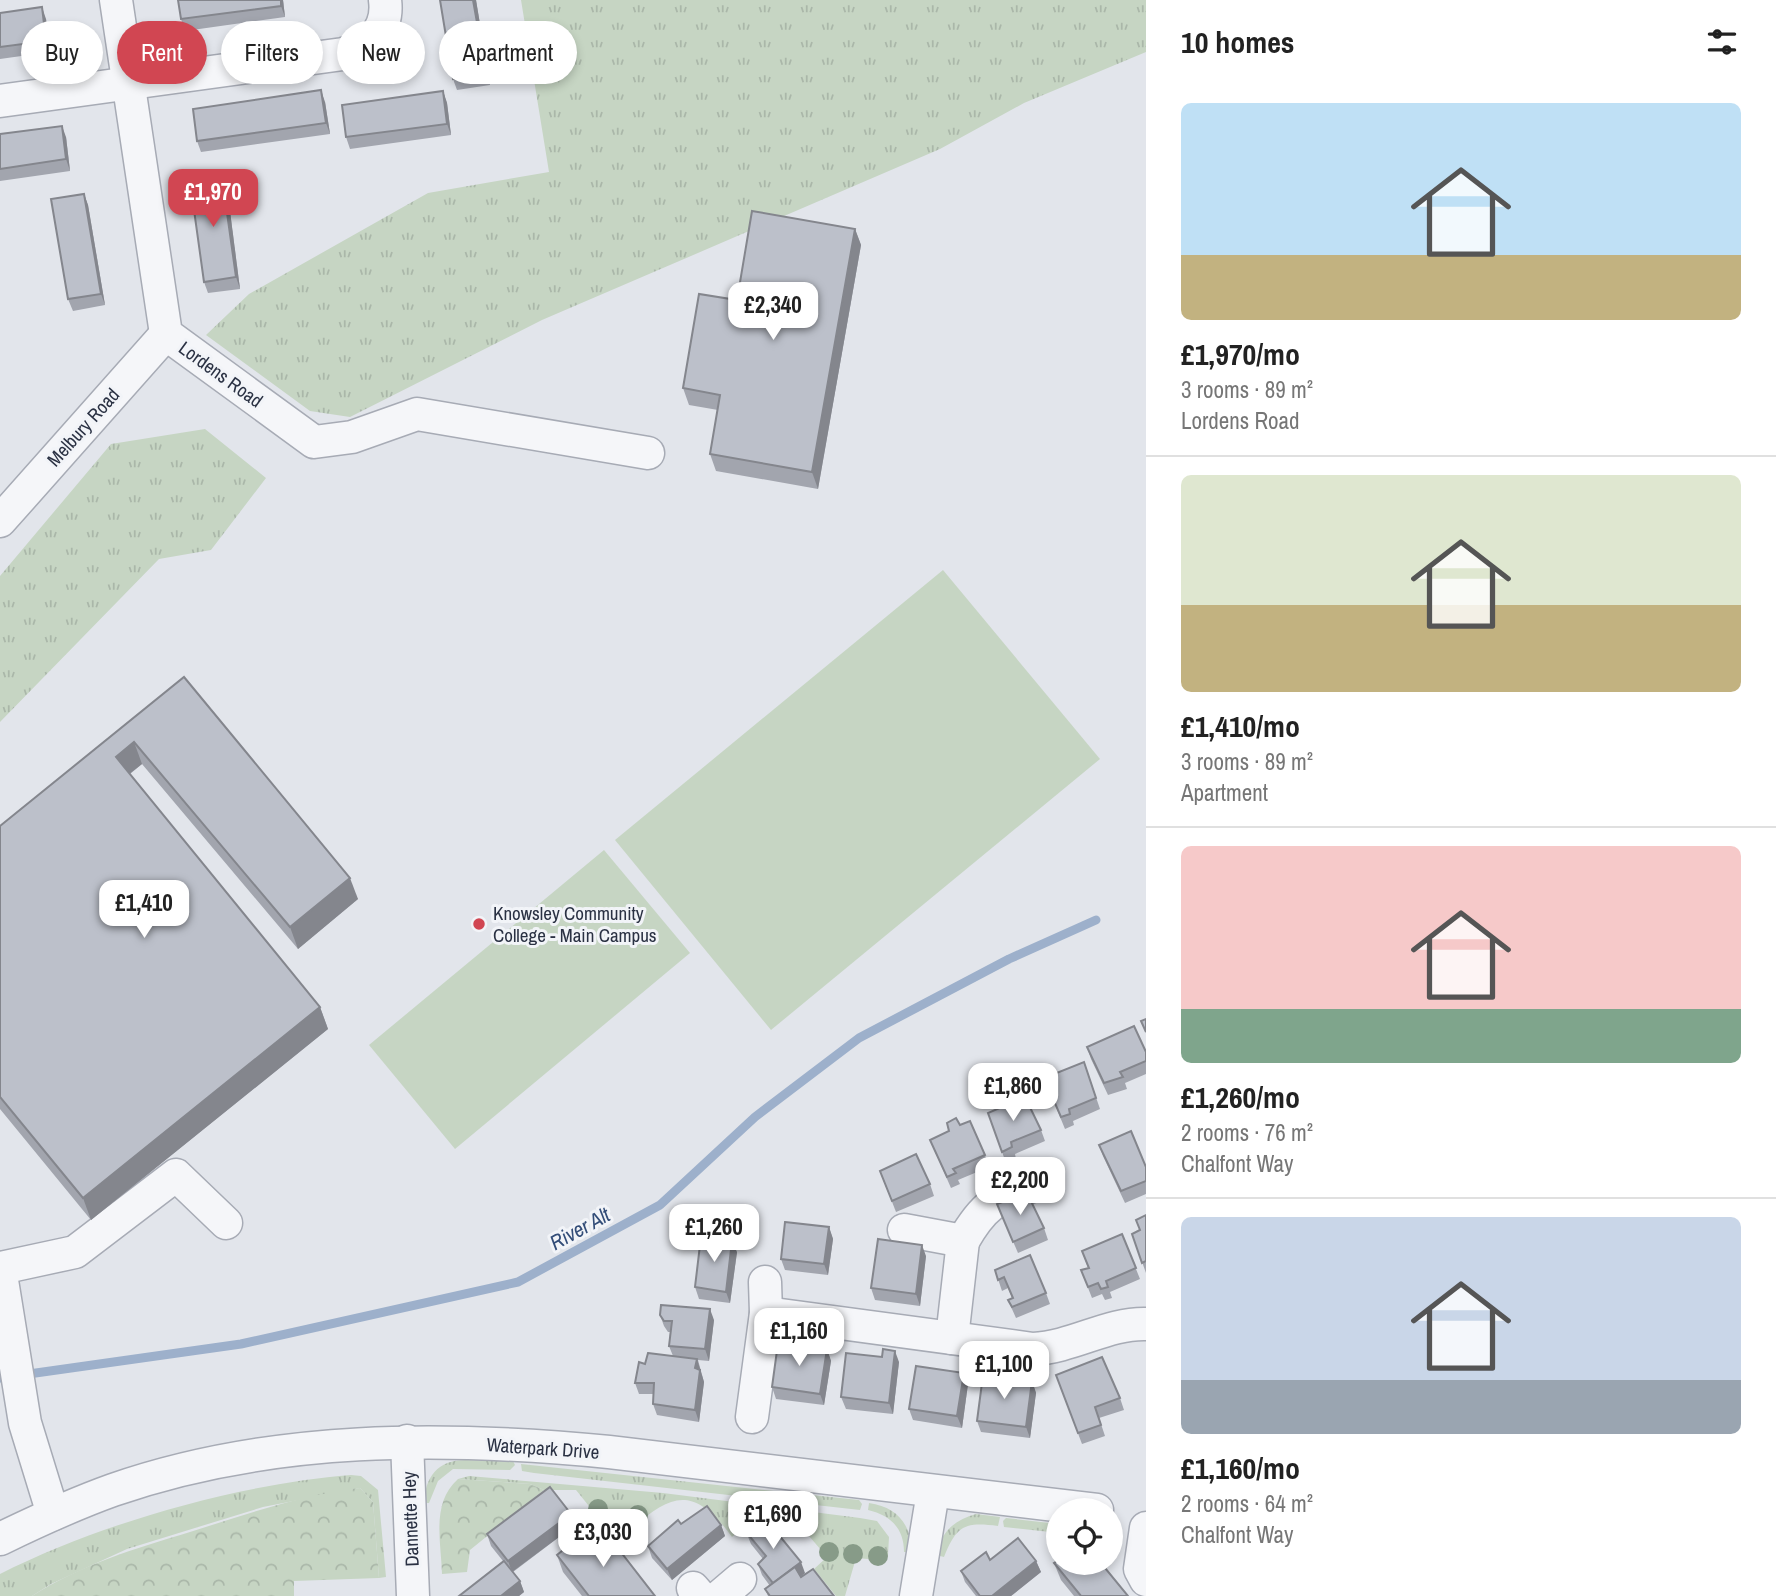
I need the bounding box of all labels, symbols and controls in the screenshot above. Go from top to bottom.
chip: Buy [21,21,103,84]
chip: Rent [117,21,207,84]
chip: Filters [221,21,323,84]
chip: New [337,21,425,84]
chip: Apartment [439,21,577,84]
text: 10 homes [1181,22,1295,62]
icon: filters [1703,23,1741,61]
icon: home [1398,149,1524,275]
pin: £1,970 [156,170,270,229]
text: £1,970 [184,176,242,207]
pin: £2,340 [716,282,830,342]
text: £2,340 [744,289,802,320]
text: £1,970/mo [1181,334,1300,374]
street label: Lordens Road [174,335,268,413]
text: 3 rooms · 89 m² [1181,374,1313,405]
street label: Melbury Road [41,382,125,472]
text: Lordens Road [1181,405,1299,436]
icon: home [1398,521,1524,647]
text: £1,410/mo [1181,706,1300,746]
text: 3 rooms · 89 m² [1181,746,1313,777]
text: Apartment [1181,777,1268,808]
pin: £1,410 [87,880,201,940]
text: £1,410 [115,887,173,918]
icon: home [1398,892,1524,1018]
place label: Knowsley Community College - Main Campus [493,900,657,948]
marker: Knowsley Community College - Main Campus [471,916,487,932]
pin: £1,860 [956,1064,1070,1123]
text: £1,860 [984,1070,1042,1101]
text: £1,260/mo [1181,1077,1300,1117]
text: 2 rooms · 76 m² [1181,1117,1313,1148]
text: Chalfont Way [1181,1148,1294,1179]
pin: £2,200 [963,1158,1077,1217]
text: £2,200 [991,1164,1049,1195]
water label: River Alt [544,1200,616,1257]
pin: £1,260 [657,1204,771,1264]
text: £1,260 [685,1211,743,1242]
icon: home [1398,1263,1524,1389]
pin: £1,160 [742,1308,856,1368]
text: £1,160 [770,1315,828,1346]
pin: £1,100 [947,1342,1061,1401]
text: £1,100 [975,1348,1033,1379]
street label: Waterpark Drive [486,1431,600,1465]
text: £1,160/mo [1181,1448,1300,1488]
street label: Dannette Hey [395,1471,425,1567]
text: 2 rooms · 64 m² [1181,1488,1313,1519]
pin: £1,690 [716,1492,830,1551]
text: £1,690 [744,1498,802,1529]
map controls [1046,1498,1123,1575]
button: locate [1046,1498,1123,1575]
pin: £3,030 [546,1510,660,1569]
text: £3,030 [574,1516,632,1547]
text: Chalfont Way [1181,1519,1294,1550]

